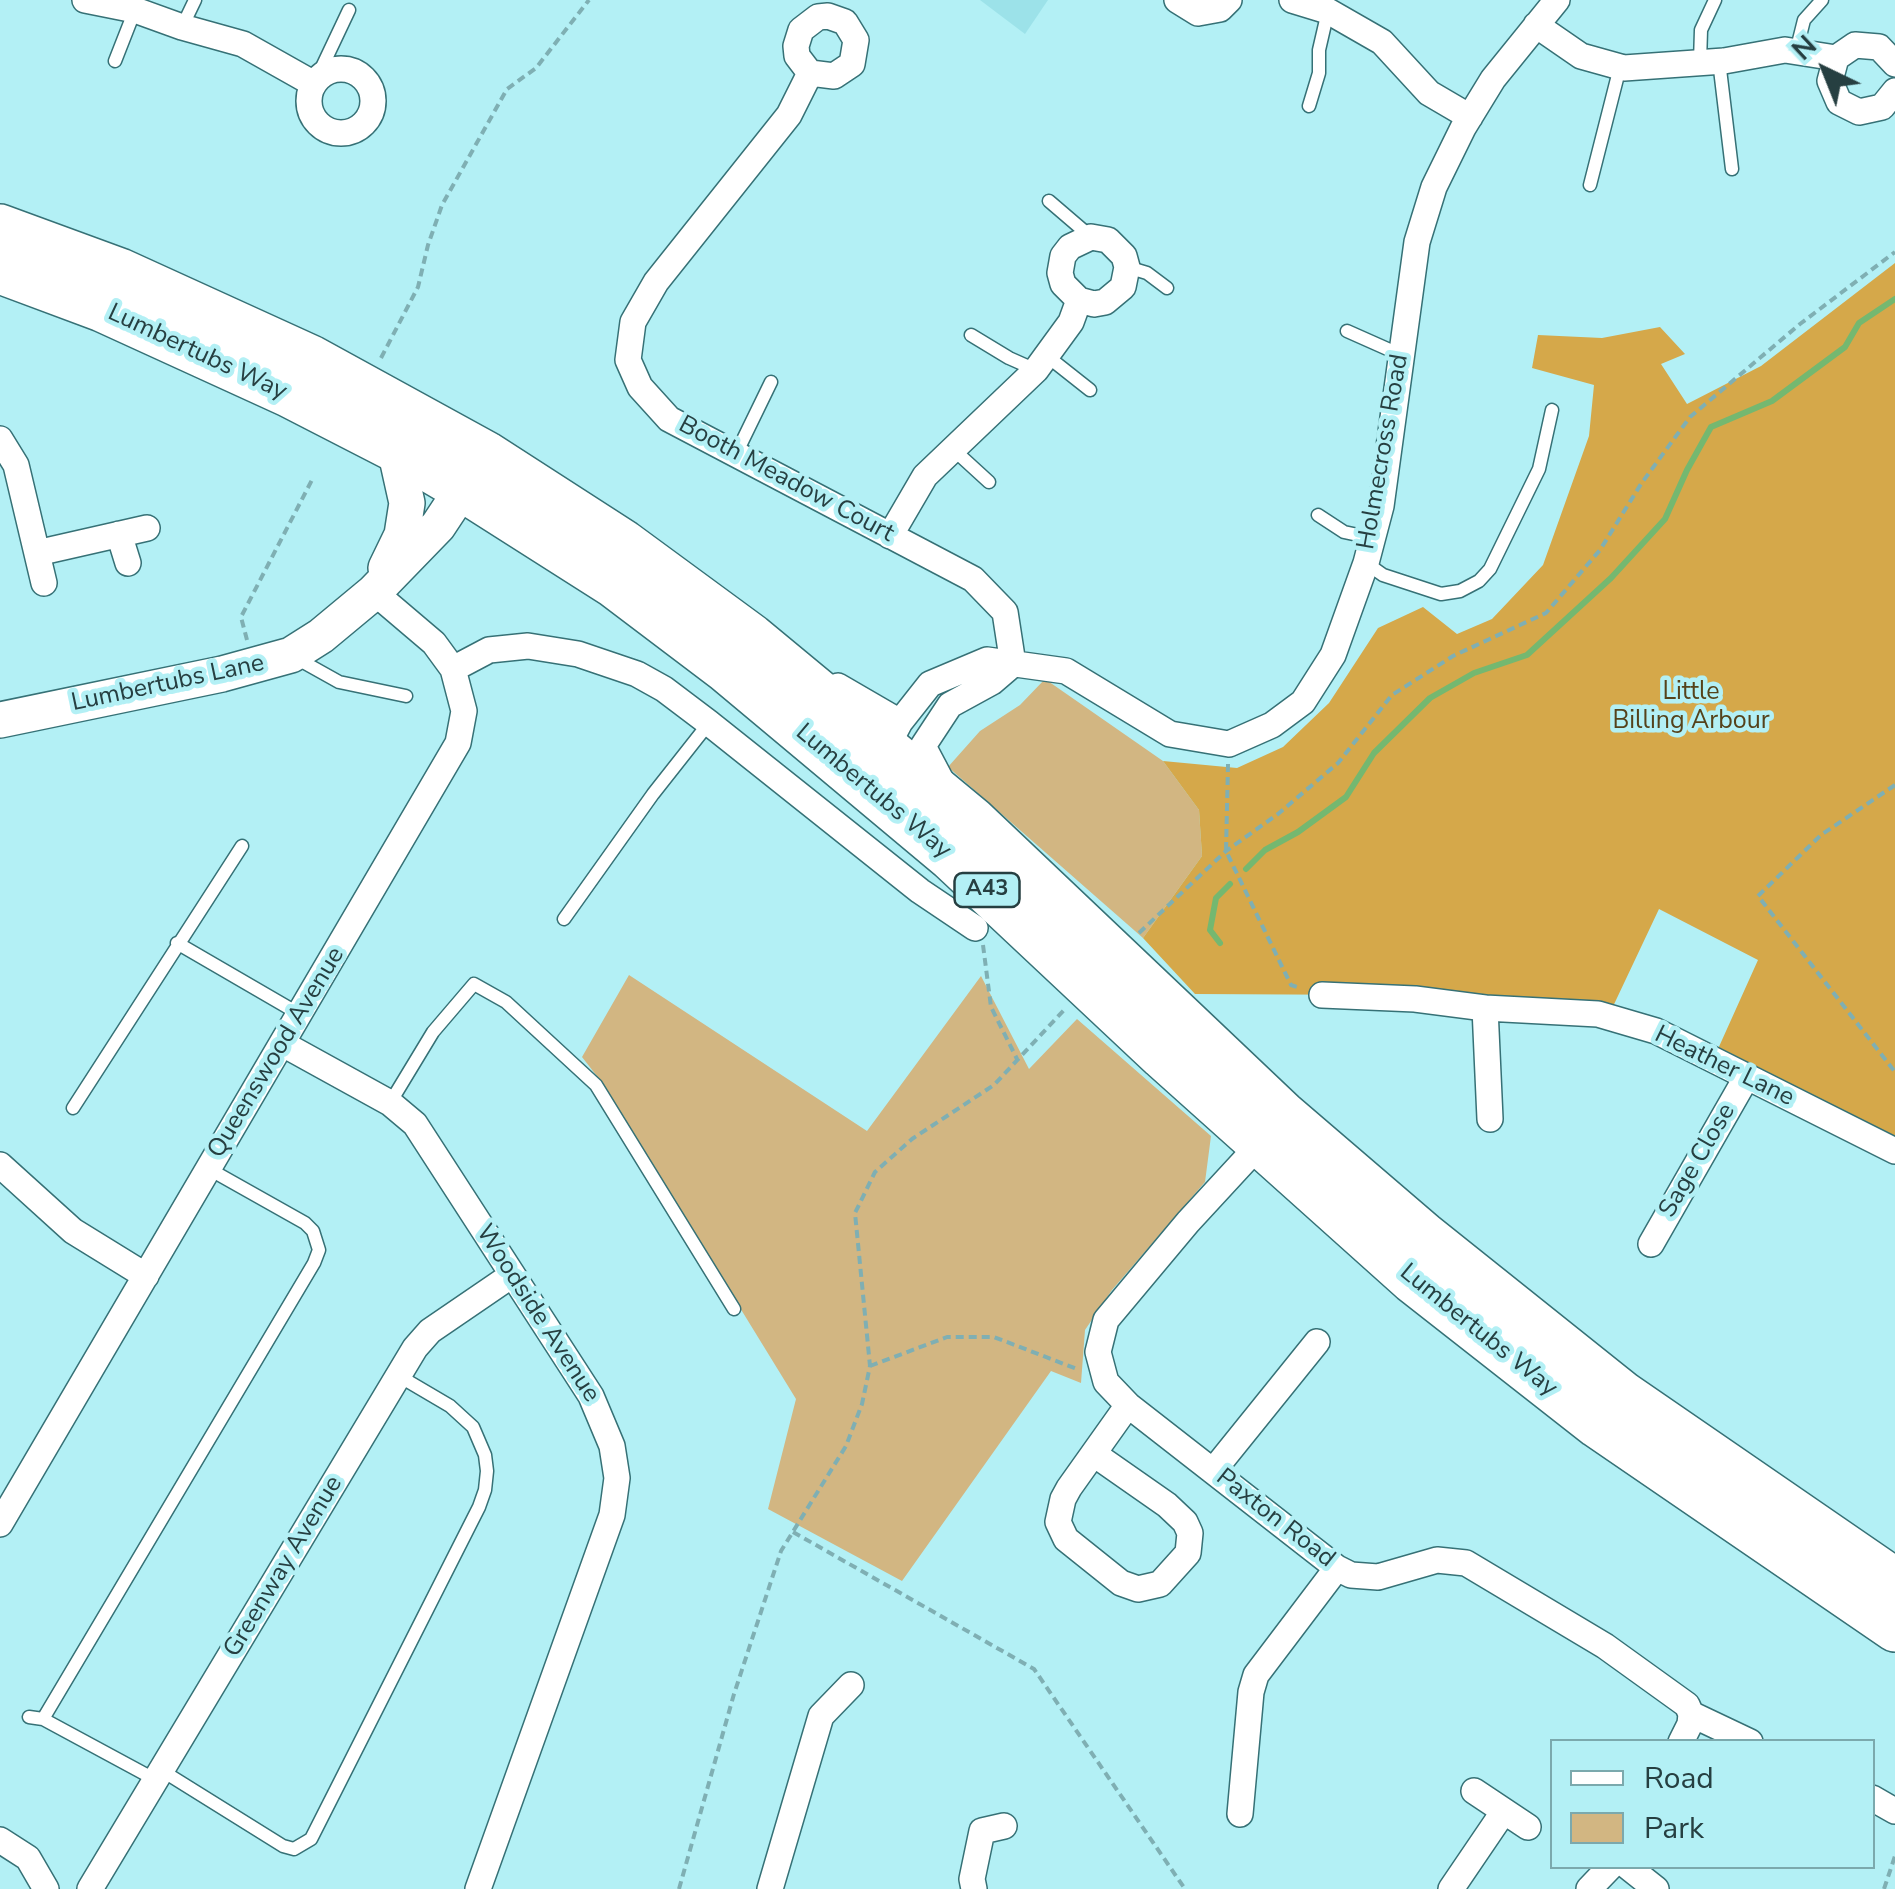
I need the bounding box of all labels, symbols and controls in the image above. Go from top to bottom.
north arrow [1775,20,1875,120]
text: N [1784,27,1825,69]
street label: Lumbertubs Way [103,298,291,408]
street label: Holmecross Road [1352,352,1416,552]
street label: Booth Meadow Court [673,410,899,550]
street label: Lumbertubs Lane [69,649,267,719]
park label: Little Billing Arbour [1612,678,1770,737]
street label: Lumbertubs Way [789,718,957,866]
road number: A43 [954,873,1020,907]
street label: Queenswood Avenue [202,942,352,1164]
street label: Heather Lane [1649,1020,1799,1114]
street label: Sage Close [1653,1099,1743,1223]
street label: Woodside Avenue [468,1220,606,1408]
street label: Lumbertubs Way [1393,1258,1563,1404]
street label: Paxton Road [1209,1463,1341,1575]
street label: Greenway Avenue [218,1471,350,1663]
legend [1550,1739,1875,1869]
text: Road [1644,1758,1714,1799]
text: Park [1644,1808,1704,1849]

